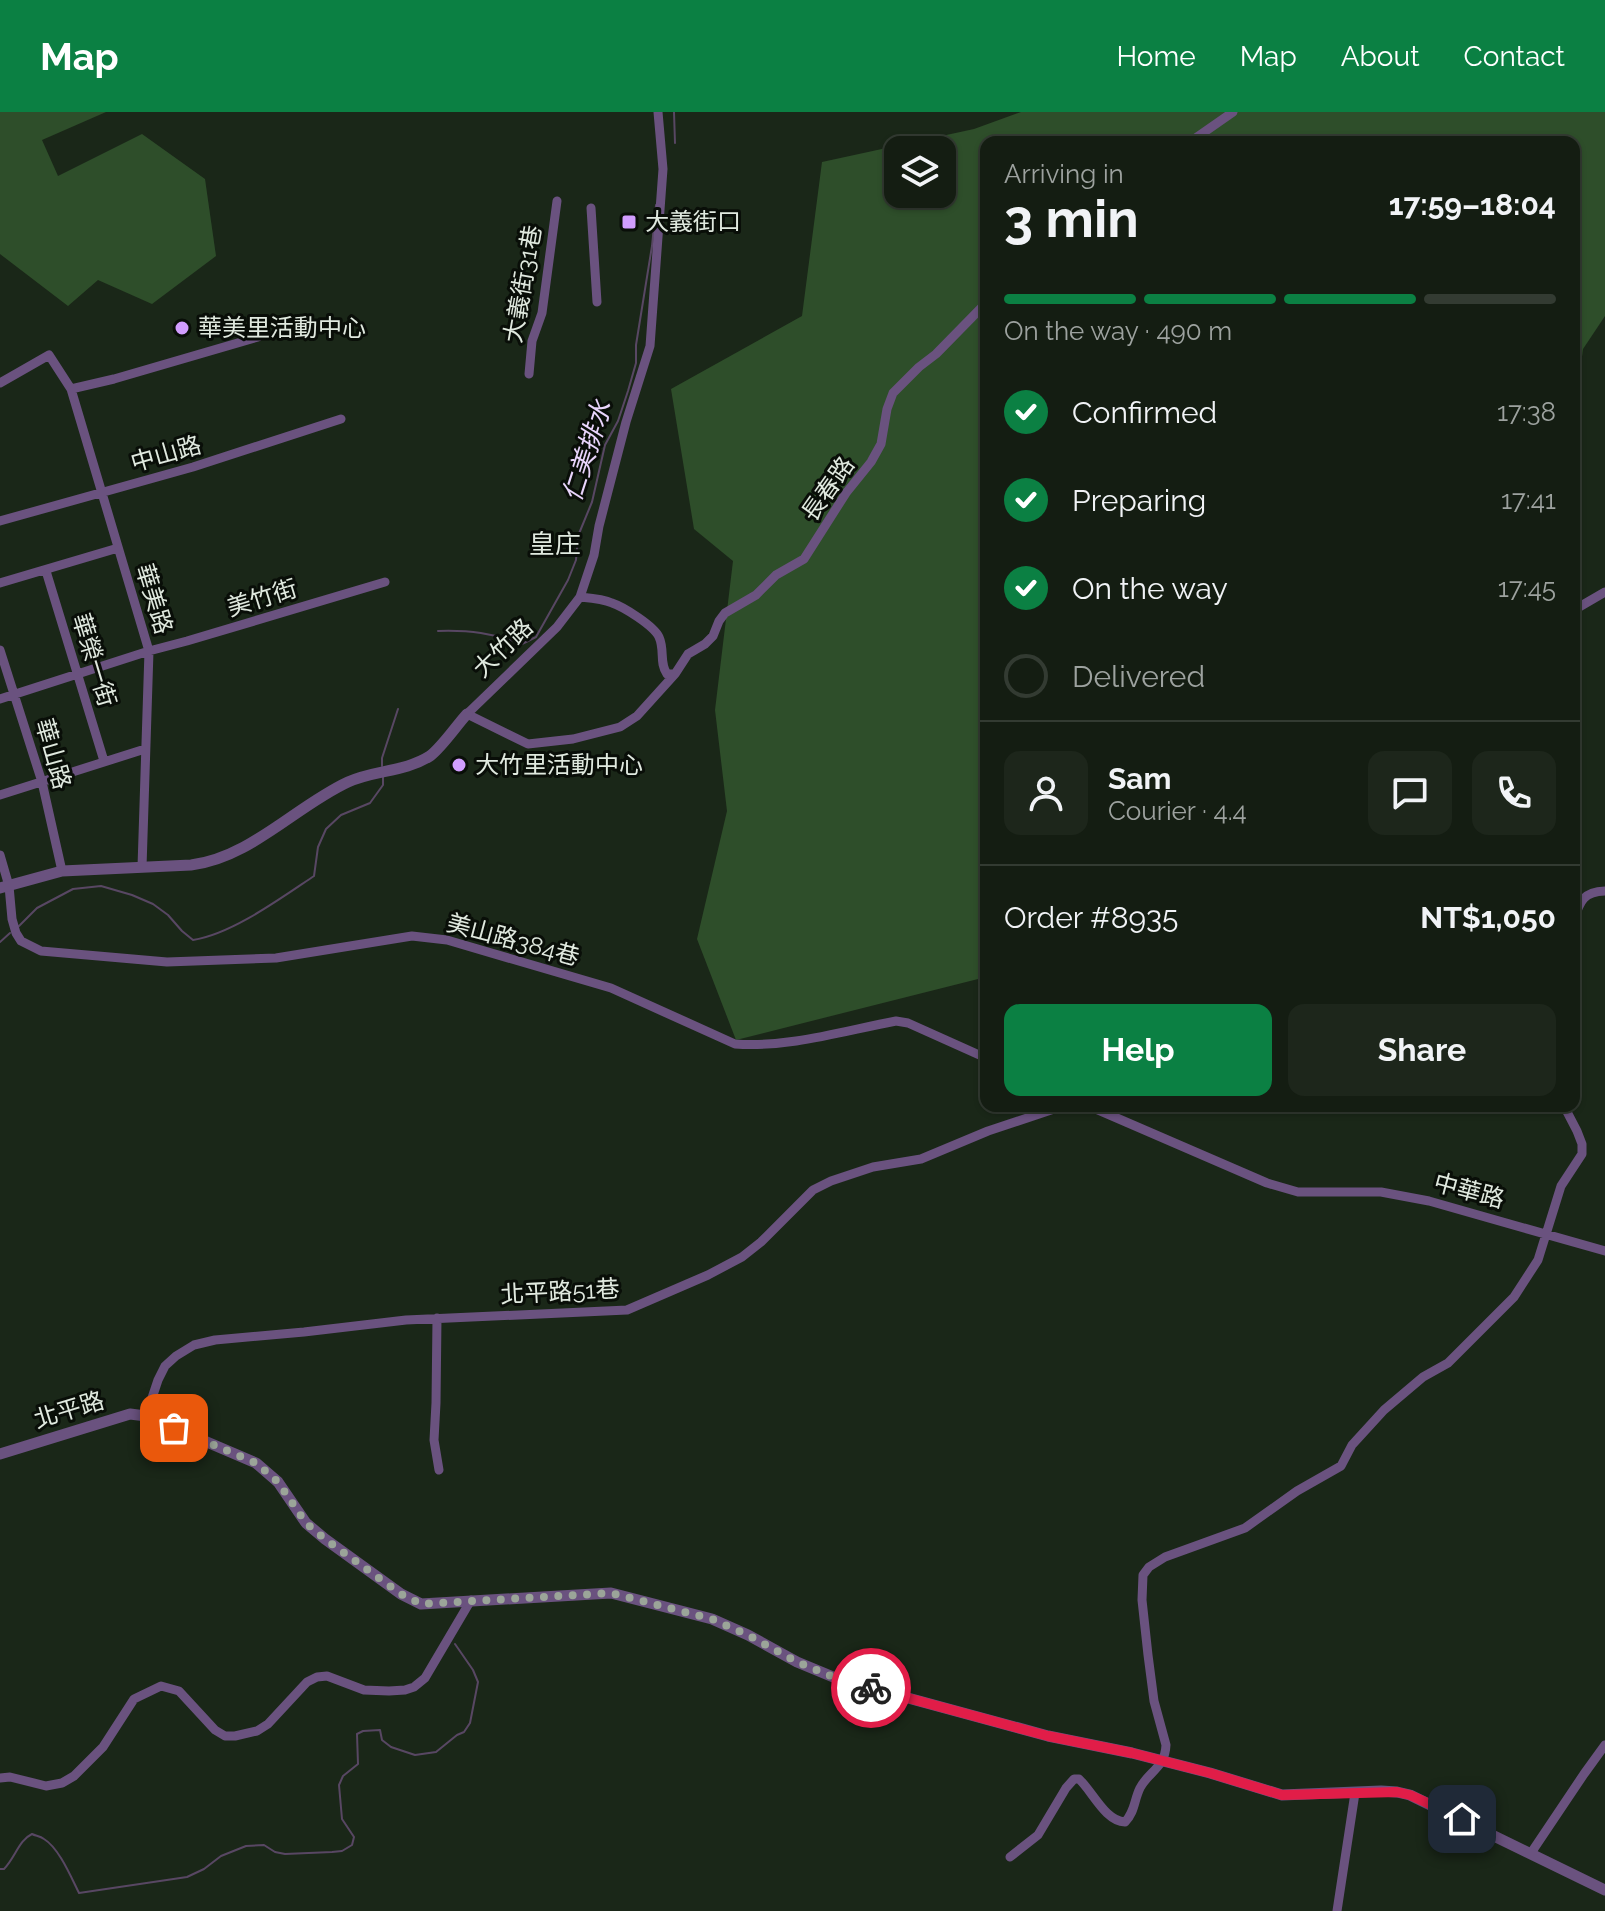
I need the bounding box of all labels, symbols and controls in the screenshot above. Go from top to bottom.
text: Map [40,34,119,79]
text: Home [1116,40,1196,73]
text: Map [1240,40,1297,73]
text: About [1341,40,1420,73]
text: Contact [1464,40,1565,73]
map controls [884,136,956,208]
button: layers [884,136,956,208]
text: Arriving in [1004,159,1124,189]
text: 17:59–18:04 [1389,187,1556,222]
text: 3 min [1004,188,1139,249]
place label: 大義街口 [645,207,741,236]
marker: 大義街口 [620,213,638,231]
street label: 大義街31巷 [498,223,547,345]
place label: 華美里活動中心 [198,313,366,342]
text: On the way · 490 m [1004,316,1232,346]
marker: 華美里活動中心 [173,319,191,337]
icon: check [1004,390,1048,434]
text: Confirmed [1072,395,1217,430]
water label: 仁美排水 [557,396,618,505]
text: 17:38 [1497,397,1556,427]
street label: 中山路 [127,430,204,477]
street label: 長春路 [795,451,860,527]
icon: check [1004,478,1048,522]
text: Preparing [1072,483,1206,518]
text: 17:41 [1501,485,1556,515]
district label: 皇庄 [529,529,581,559]
street label: 華美路 [130,560,179,638]
icon: check [1004,566,1048,610]
text: On the way [1072,571,1228,606]
street label: 美竹街 [223,573,301,622]
text: 17:45 [1498,573,1556,603]
street label: 華榮一街 [67,610,122,710]
street label: 大竹路 [467,612,539,683]
text: Delivered [1072,659,1205,694]
street label: 華山路 [30,715,77,792]
place label: 大竹里活動中心 [475,750,643,779]
button: person [1004,751,1088,835]
button: chat [1368,751,1452,835]
button: phone [1472,751,1556,835]
marker: 大竹里活動中心 [450,756,468,774]
text: Sam [1108,761,1171,796]
text: Courier · 4.4 [1108,796,1247,826]
text: Order #8935 [1004,900,1178,935]
text: NT$1,050 [1420,900,1556,935]
street label: 美山路384巷 [444,908,583,971]
button: Help [1004,1004,1272,1096]
button: Share [1288,1004,1556,1096]
street label: 中華路 [1431,1167,1508,1214]
street label: 北平路51巷 [500,1274,620,1309]
street label: 北平路 [30,1385,108,1434]
pin [140,1394,208,1462]
icon: bag [152,1406,196,1450]
courier [831,1648,911,1728]
icon: bike [849,1666,893,1710]
pin [1428,1785,1496,1853]
icon: home [1440,1797,1484,1841]

